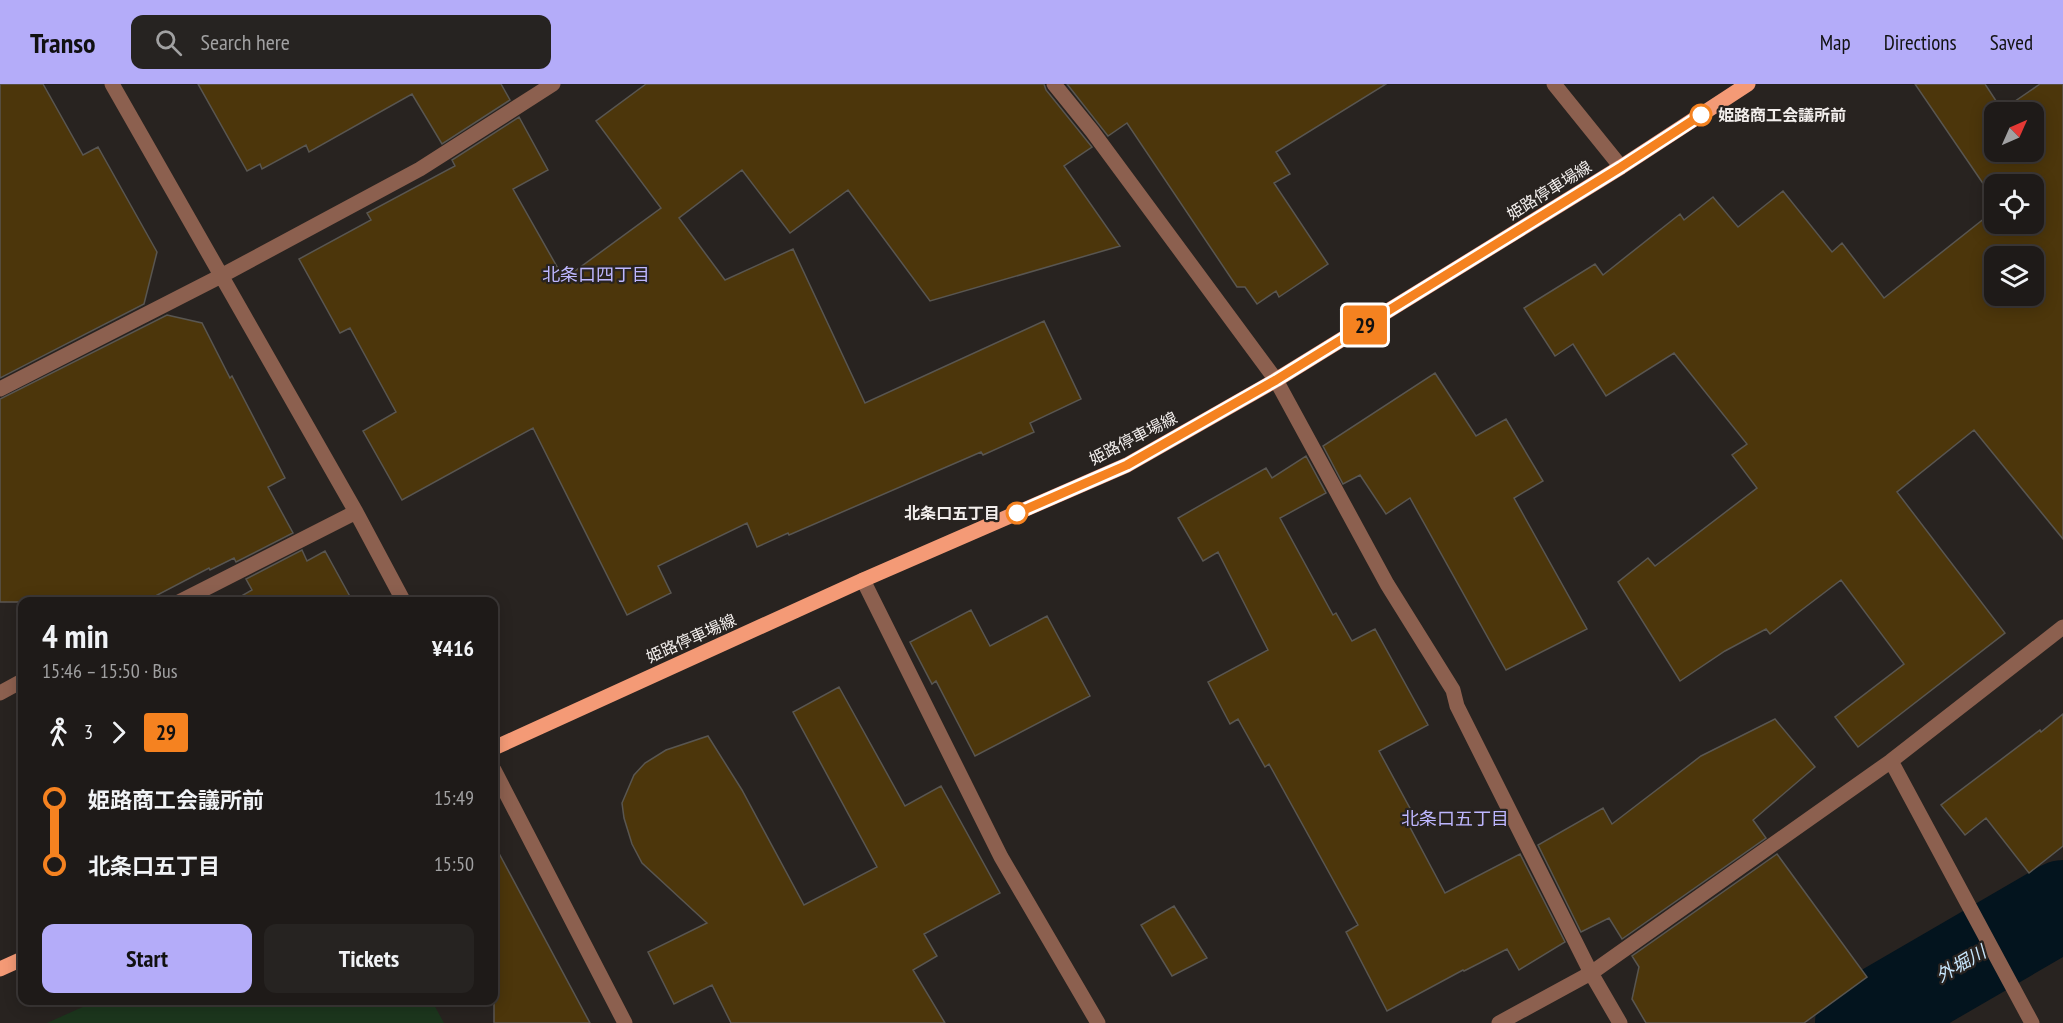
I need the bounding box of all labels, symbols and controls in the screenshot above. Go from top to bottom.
search box [131,15,551,69]
text: Transo [30,24,95,61]
icon: search [152,26,185,59]
text: Search here [200,28,290,56]
text: Map [1820,29,1851,56]
text: Directions [1884,29,1957,56]
text: Saved [1990,29,2033,56]
north arrow [1984,102,2044,162]
map controls [1984,102,2044,306]
marker: 姫路商工会議所前 [1690,104,1712,126]
place label: 姫路商工会議所前 [1718,105,1846,125]
street label: 姫路停車場線 [1503,156,1595,224]
button: locate [1984,174,2044,234]
button: layers [1984,246,2044,306]
district label: 北条口四丁目 [542,263,650,286]
line badge: 29 [1338,306,1392,344]
text: 29 [1355,312,1375,339]
street label: 姫路停車場線 [1086,407,1180,469]
marker: 北条口五丁目 [1006,502,1028,524]
place label: 北条口五丁目 [904,503,1000,523]
street label: 姫路停車場線 [643,609,739,667]
text: 4 min [42,614,109,657]
text: ¥416 [432,634,474,662]
text: 15:46 – 15:50 · Bus [42,658,177,684]
icon: walk [42,716,75,749]
icon: forward [102,716,135,749]
text: 3 [84,719,93,745]
text: 29 [156,719,176,746]
text: 15:49 [434,785,474,811]
text: 姫路商工会議所前 [88,786,264,814]
district label: 北条口五丁目 [1401,807,1509,830]
text: 15:50 [434,851,474,877]
text: 北条口五丁目 [88,852,220,880]
button: Start [42,924,252,993]
button: Tickets [264,924,474,993]
water label: 外堀川 [1932,939,1992,987]

